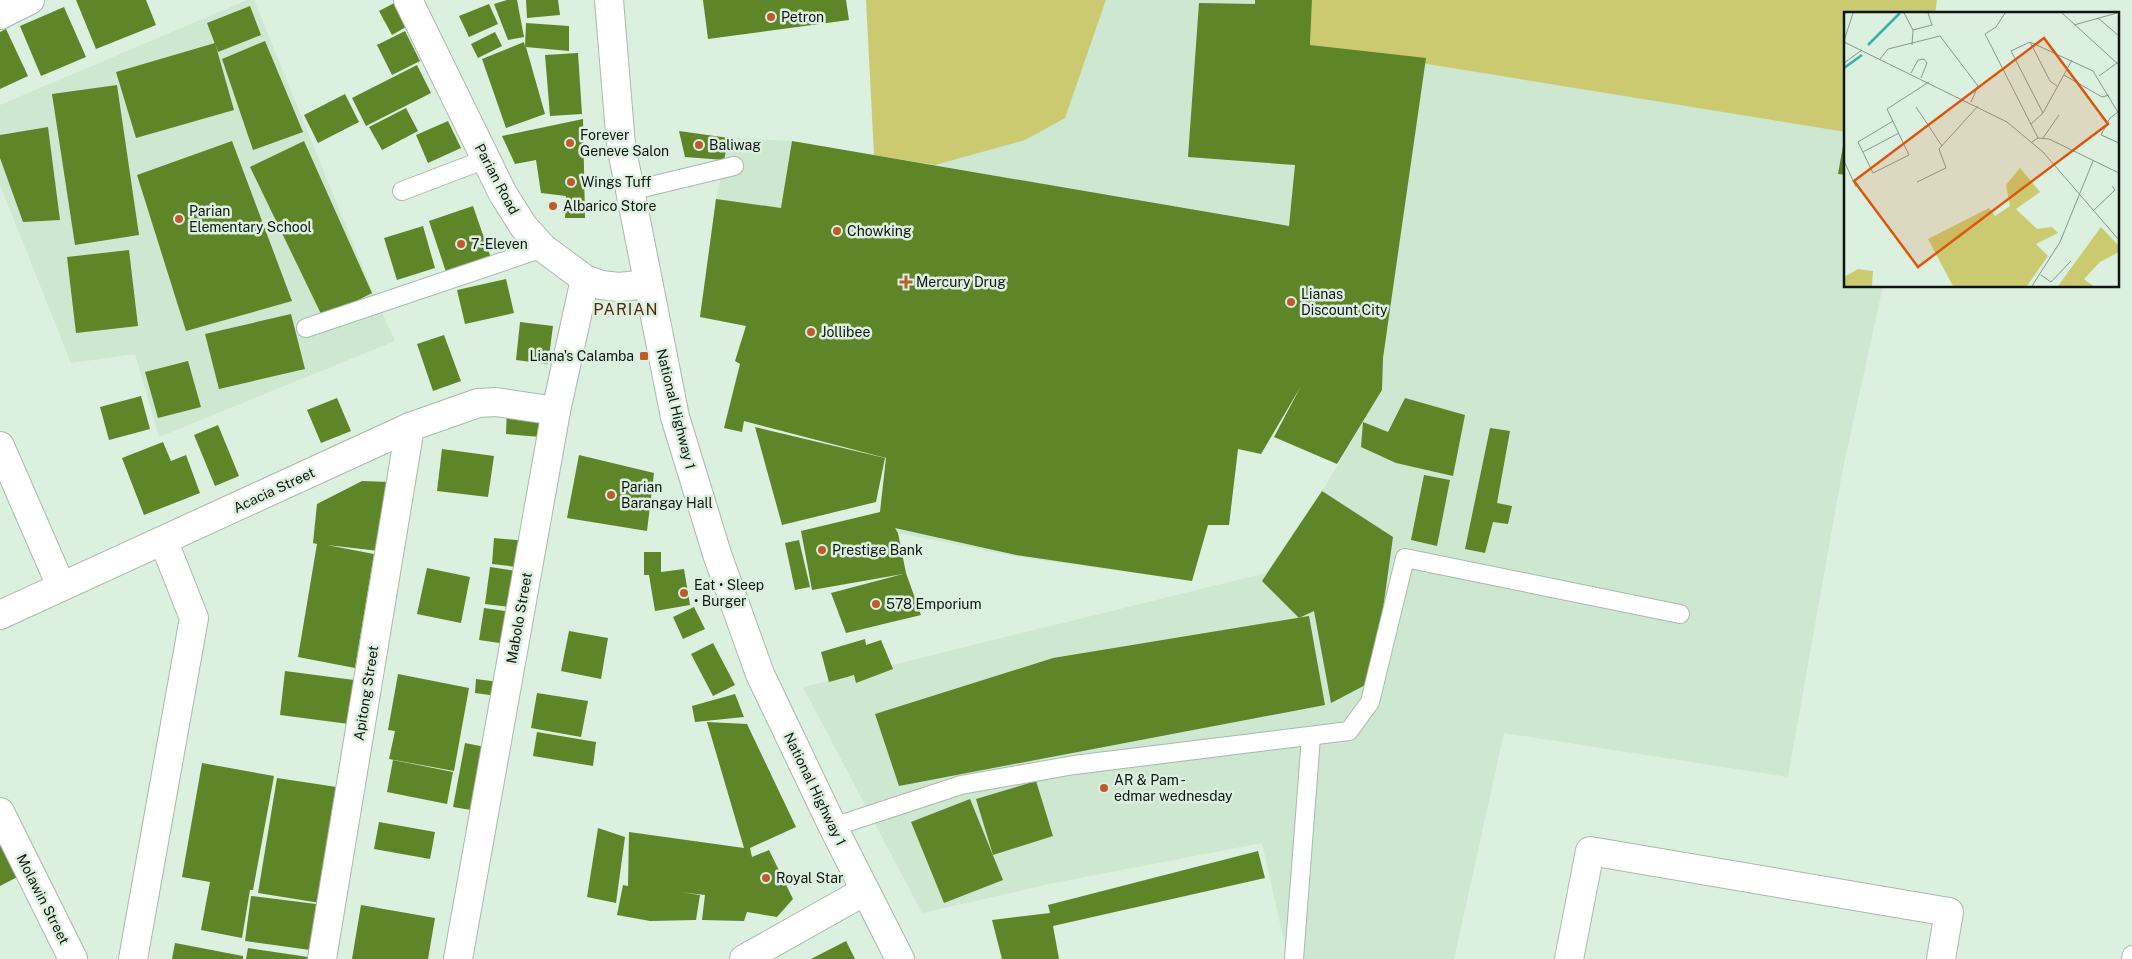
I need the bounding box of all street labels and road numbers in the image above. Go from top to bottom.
street label: Parian Road [472,141,522,217]
street label: National Highway 1 [653,347,699,471]
street label: Acacia Street [231,464,317,516]
street label: Mabolo Street [503,571,535,665]
street label: Apitong Street [351,644,381,742]
street label: National Highway 1 [781,730,849,848]
street label: Molawin Street [13,851,73,947]

